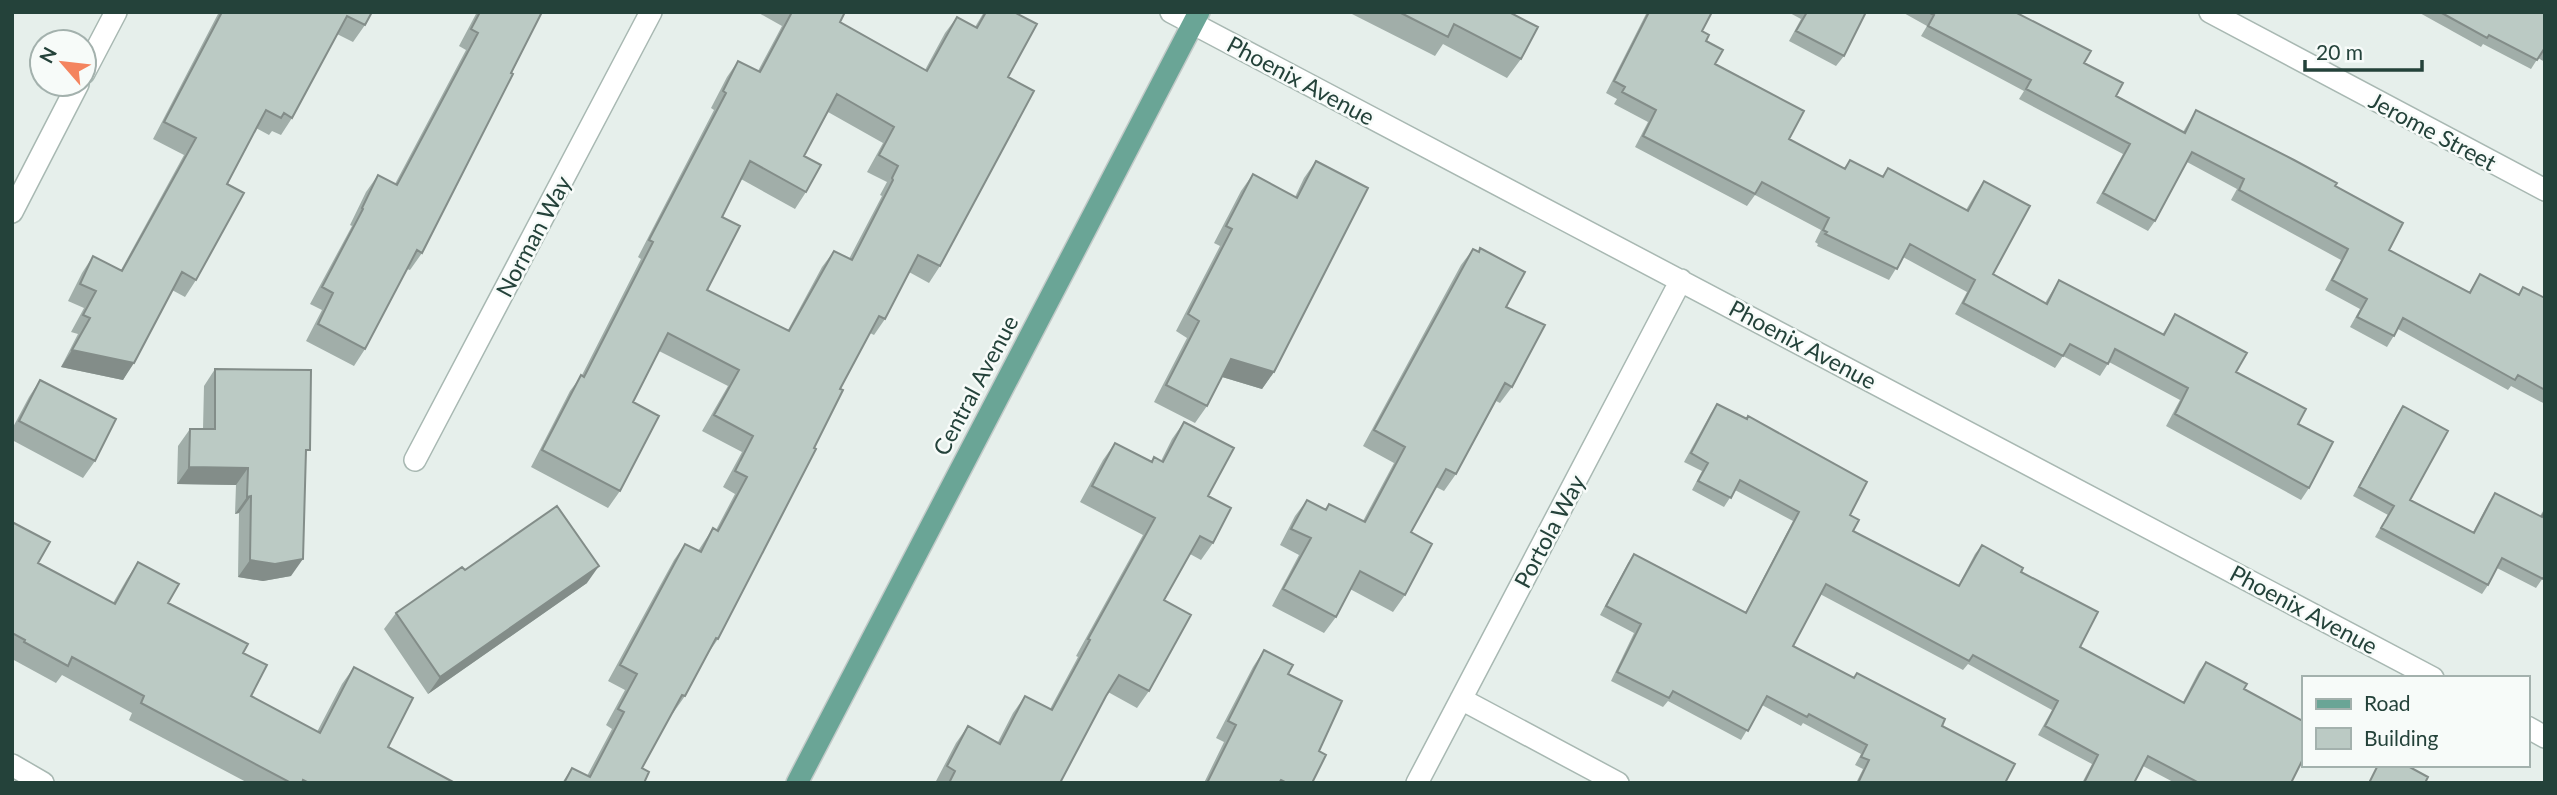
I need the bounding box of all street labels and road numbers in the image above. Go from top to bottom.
street label: Phoenix Avenue [1223,29,1379,131]
street label: Jerome Street [2365,86,2502,177]
street label: Norman Way [489,171,577,301]
street label: Phoenix Avenue [1725,293,1881,395]
street label: Central Avenue [926,310,1024,460]
street label: Portola Way [1508,470,1590,592]
street label: Phoenix Avenue [2226,558,2382,660]

